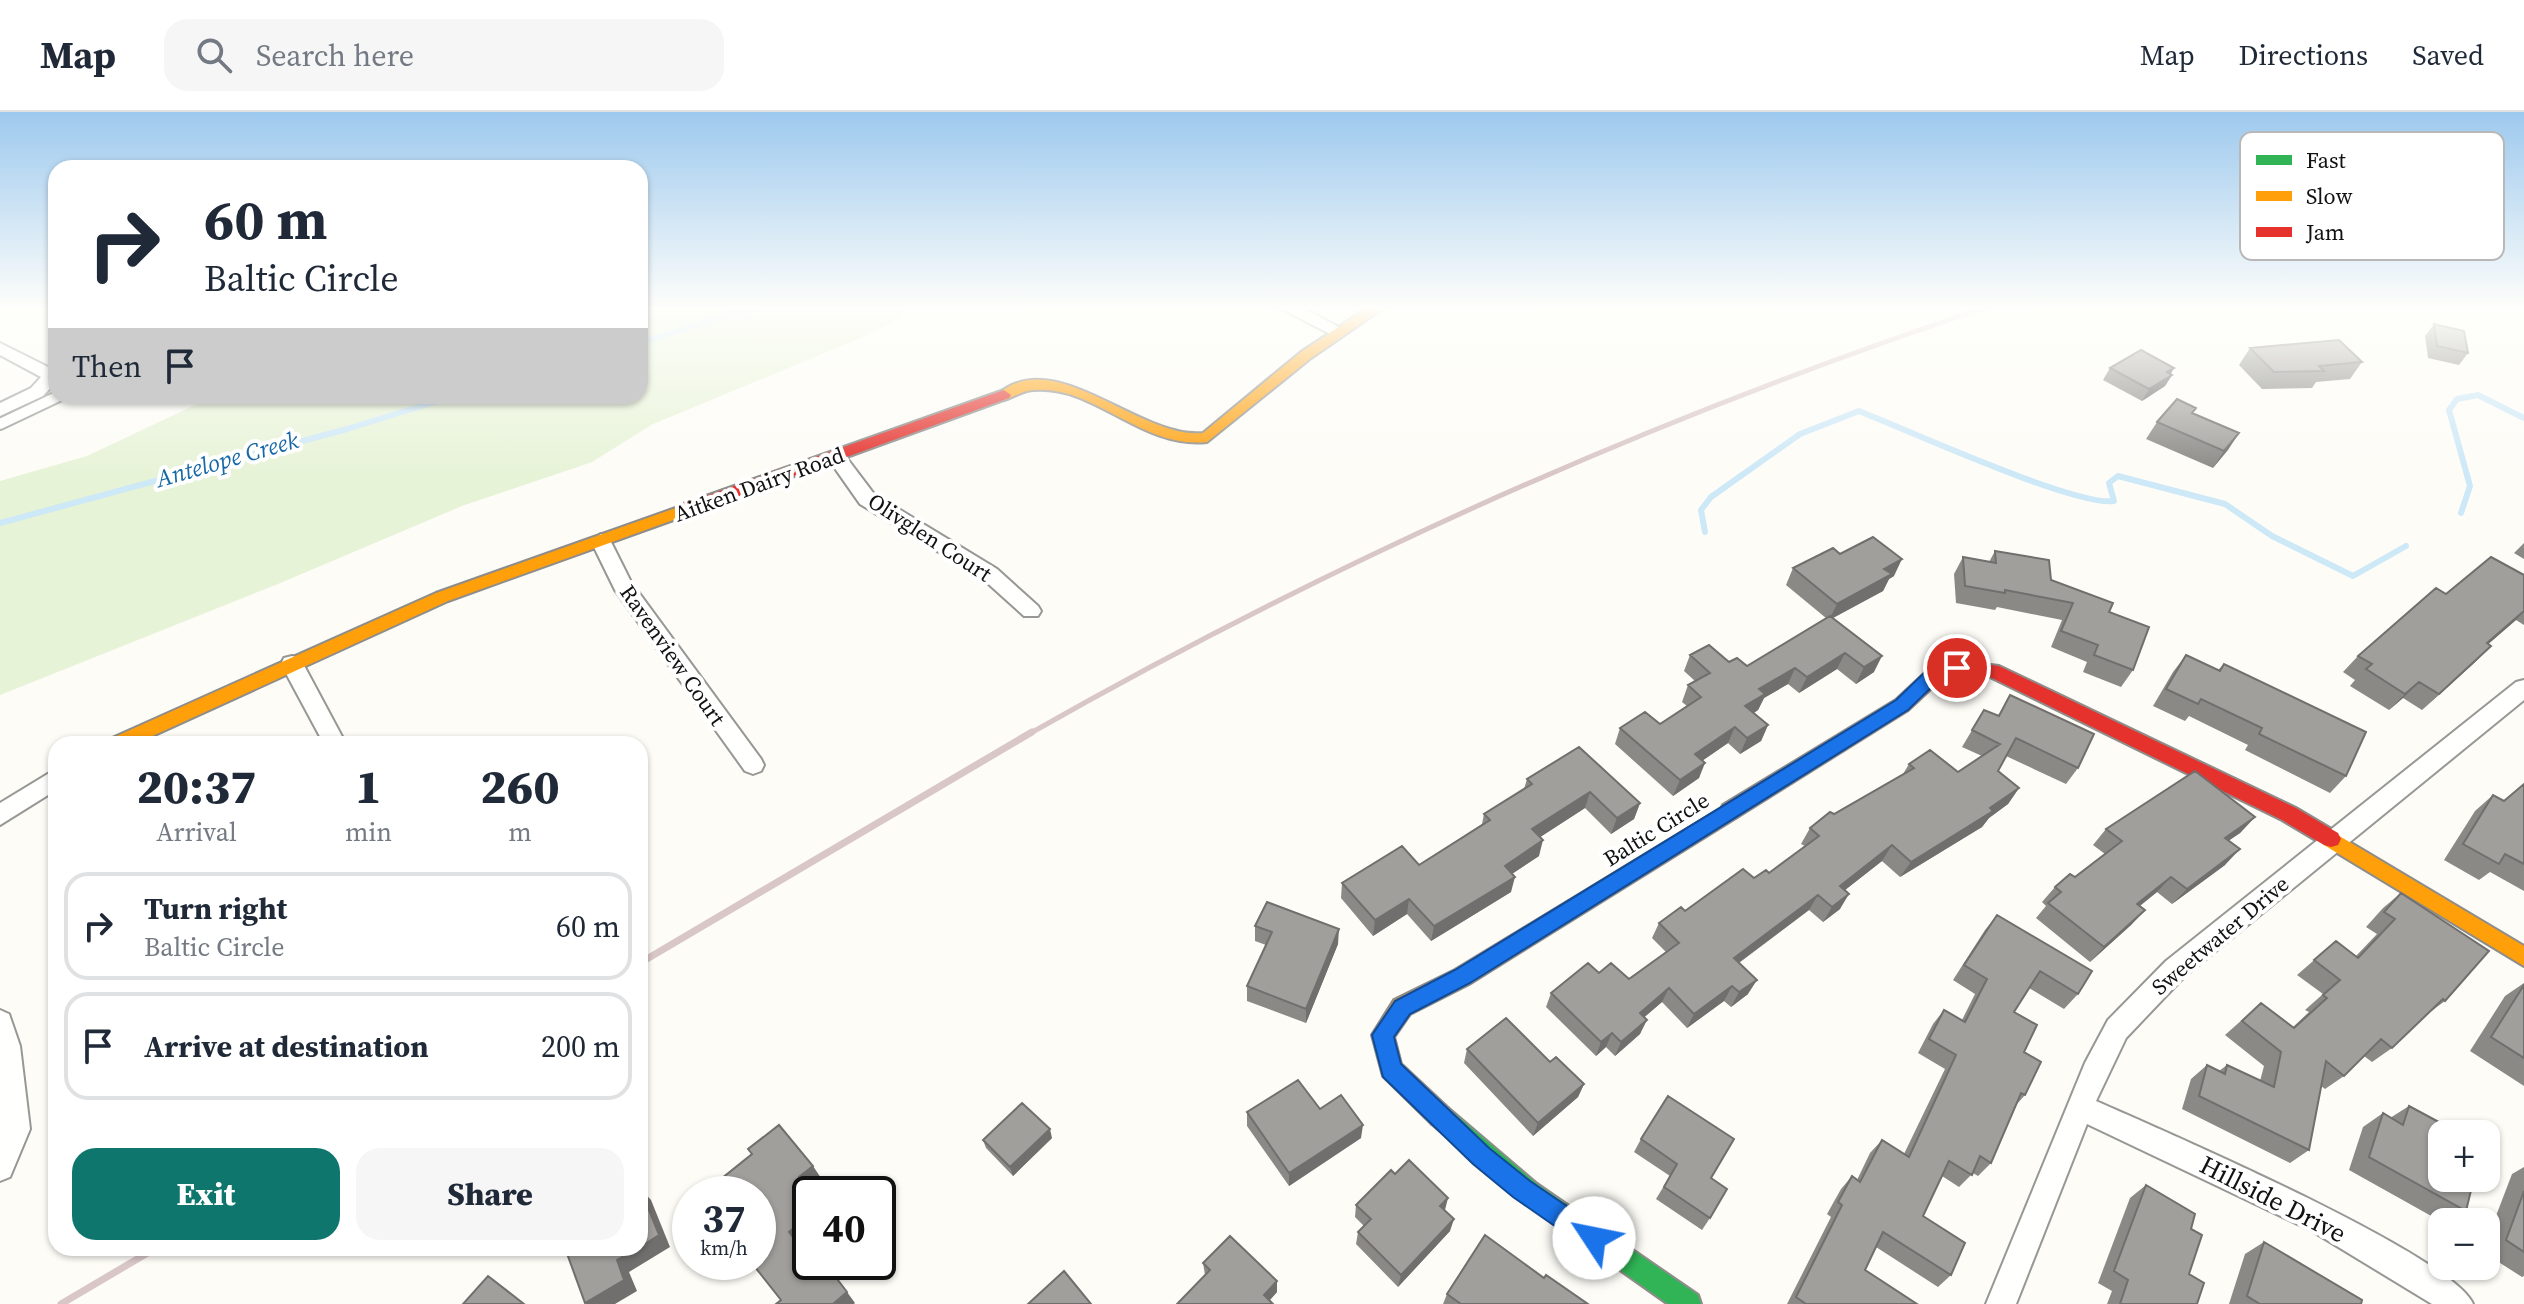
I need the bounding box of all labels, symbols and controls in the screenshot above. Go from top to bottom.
search box [164,19,724,91]
text: Map [40,29,116,81]
icon: search [192,33,236,77]
text: Search here [256,35,414,76]
text: Map [2140,36,2195,74]
text: Directions [2239,36,2368,74]
text: Saved [2412,36,2484,74]
legend [2240,132,2504,260]
text: Fast [2306,145,2347,175]
text: 60 m [204,181,327,258]
text: Slow [2306,181,2353,211]
icon: right [72,192,176,296]
text: Jam [2305,217,2345,247]
text: Baltic Circle [204,254,399,303]
icon: arrive [158,344,202,388]
text: Then [72,346,142,387]
water label: Antelope Creek [150,423,303,496]
street label: Aitken Dairy Road [670,439,849,529]
street label: Olivglen Court [862,486,998,589]
street label: Ravenview Court [613,579,733,732]
pin [1923,634,1991,702]
icon: arrive [1935,646,1979,690]
text: 20:37 [136,753,257,819]
text: 1 [355,753,382,819]
text: 260 [480,753,560,819]
street label: Baltic Circle [1598,785,1714,873]
text: Arrival [156,814,237,850]
text: min [345,814,392,850]
text: m [508,814,532,850]
street label: Sweetwater Drive [2145,869,2295,1001]
text: Turn right [144,888,287,929]
icon: right [76,904,120,948]
text: 60 m [556,906,620,947]
text: Baltic Circle [144,929,285,965]
icon: arrive [76,1024,120,1068]
text: Arrive at destination [144,1026,429,1067]
text: 200 m [541,1026,620,1067]
map controls [2428,1120,2500,1280]
button: + [2428,1120,2500,1192]
street label: Hillside Drive [2194,1147,2352,1251]
button: Exit [72,1148,340,1240]
button: Share [356,1148,624,1240]
speed limit sign: 40 [792,1176,896,1280]
text: 37 [702,1191,746,1245]
position arrow [1552,1196,1636,1280]
button: − [2428,1208,2500,1280]
text: km/h [700,1234,748,1262]

